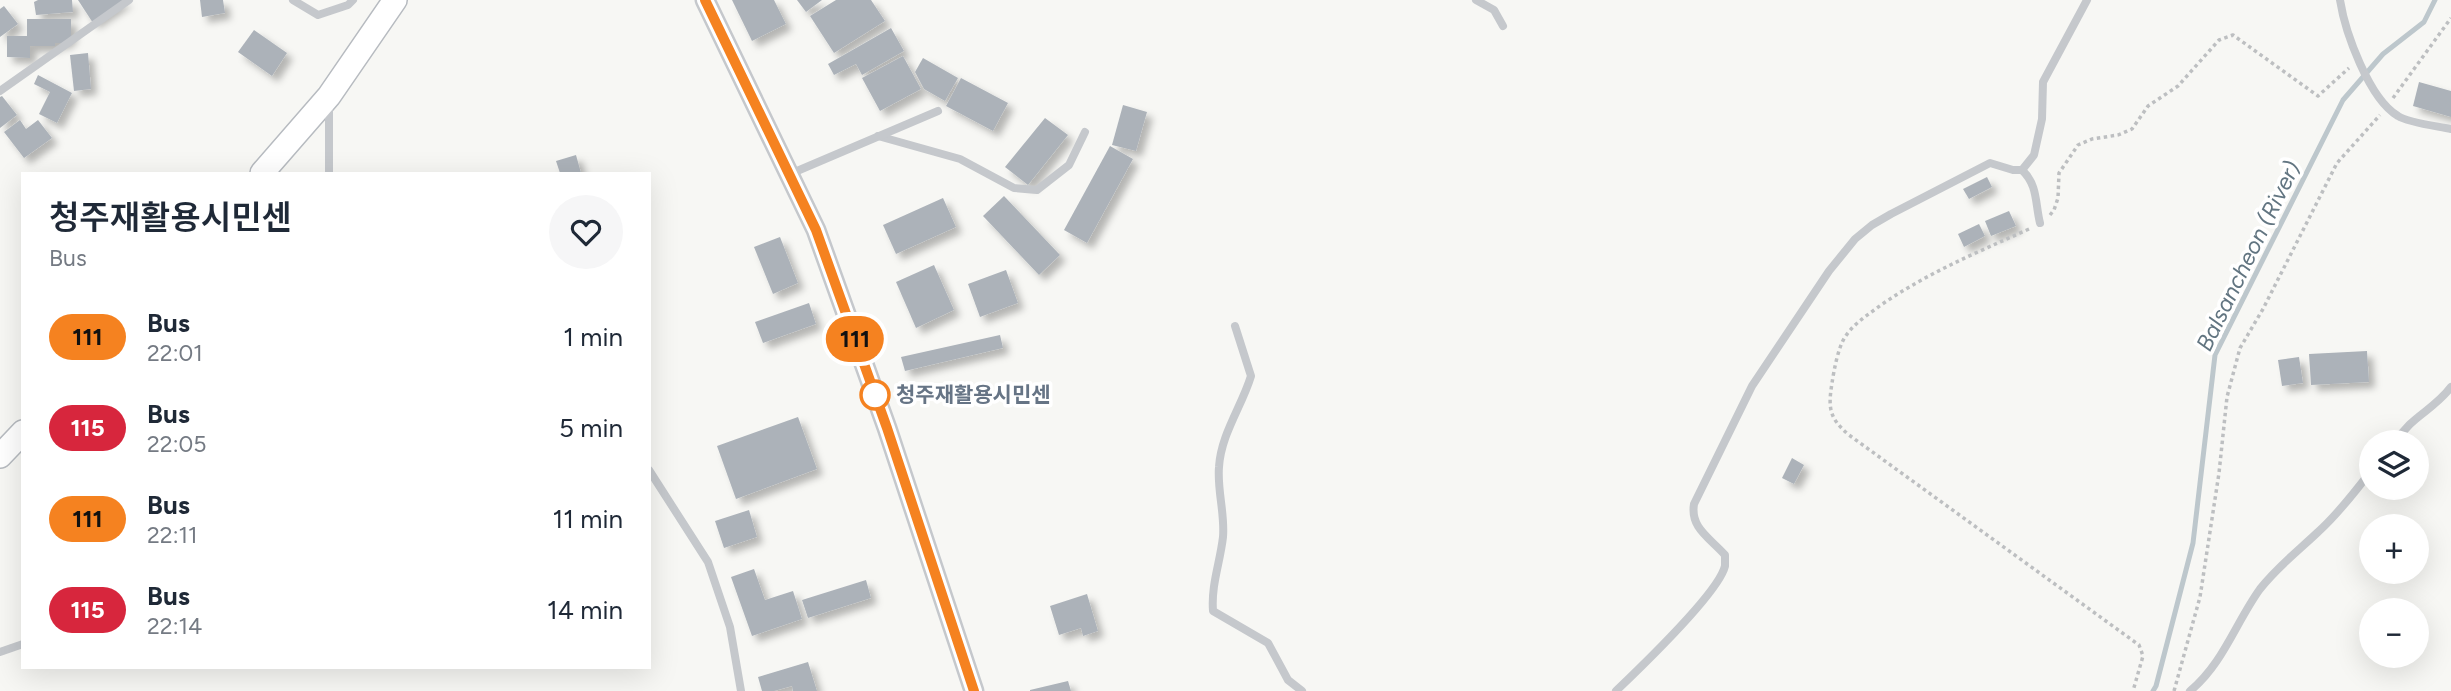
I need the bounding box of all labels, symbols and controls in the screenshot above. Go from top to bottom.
water label: Balsancheon (River) [2190,157,2306,355]
button: heart [549,195,623,269]
text: 청주재활용시민센 [49,198,292,237]
text: Bus [49,244,87,272]
text: Bus [147,307,190,339]
line badge: 111 [815,316,895,362]
text: 1 min [563,321,623,353]
text: 111 [72,322,103,351]
text: 111 [840,324,870,353]
text: 22:01 [147,339,203,367]
marker: 청주재활용시민센 [860,380,890,410]
place label: 청주재활용시민센 [896,382,1051,407]
text: Bus [147,398,190,430]
text: 5 min [559,412,623,444]
text: 115 [70,413,105,442]
text: 22:05 [147,430,207,458]
map controls [2359,430,2429,668]
button: layers [2359,430,2429,500]
text: Bus [147,489,190,521]
text: 11 min [552,503,623,535]
text: 111 [72,504,103,533]
button: + [2359,514,2429,584]
text: 22:11 [147,521,198,549]
text: Bus [147,580,190,612]
text: 14 min [547,594,623,626]
text: 115 [70,595,105,624]
button: − [2359,598,2429,668]
text: 22:14 [147,612,202,640]

